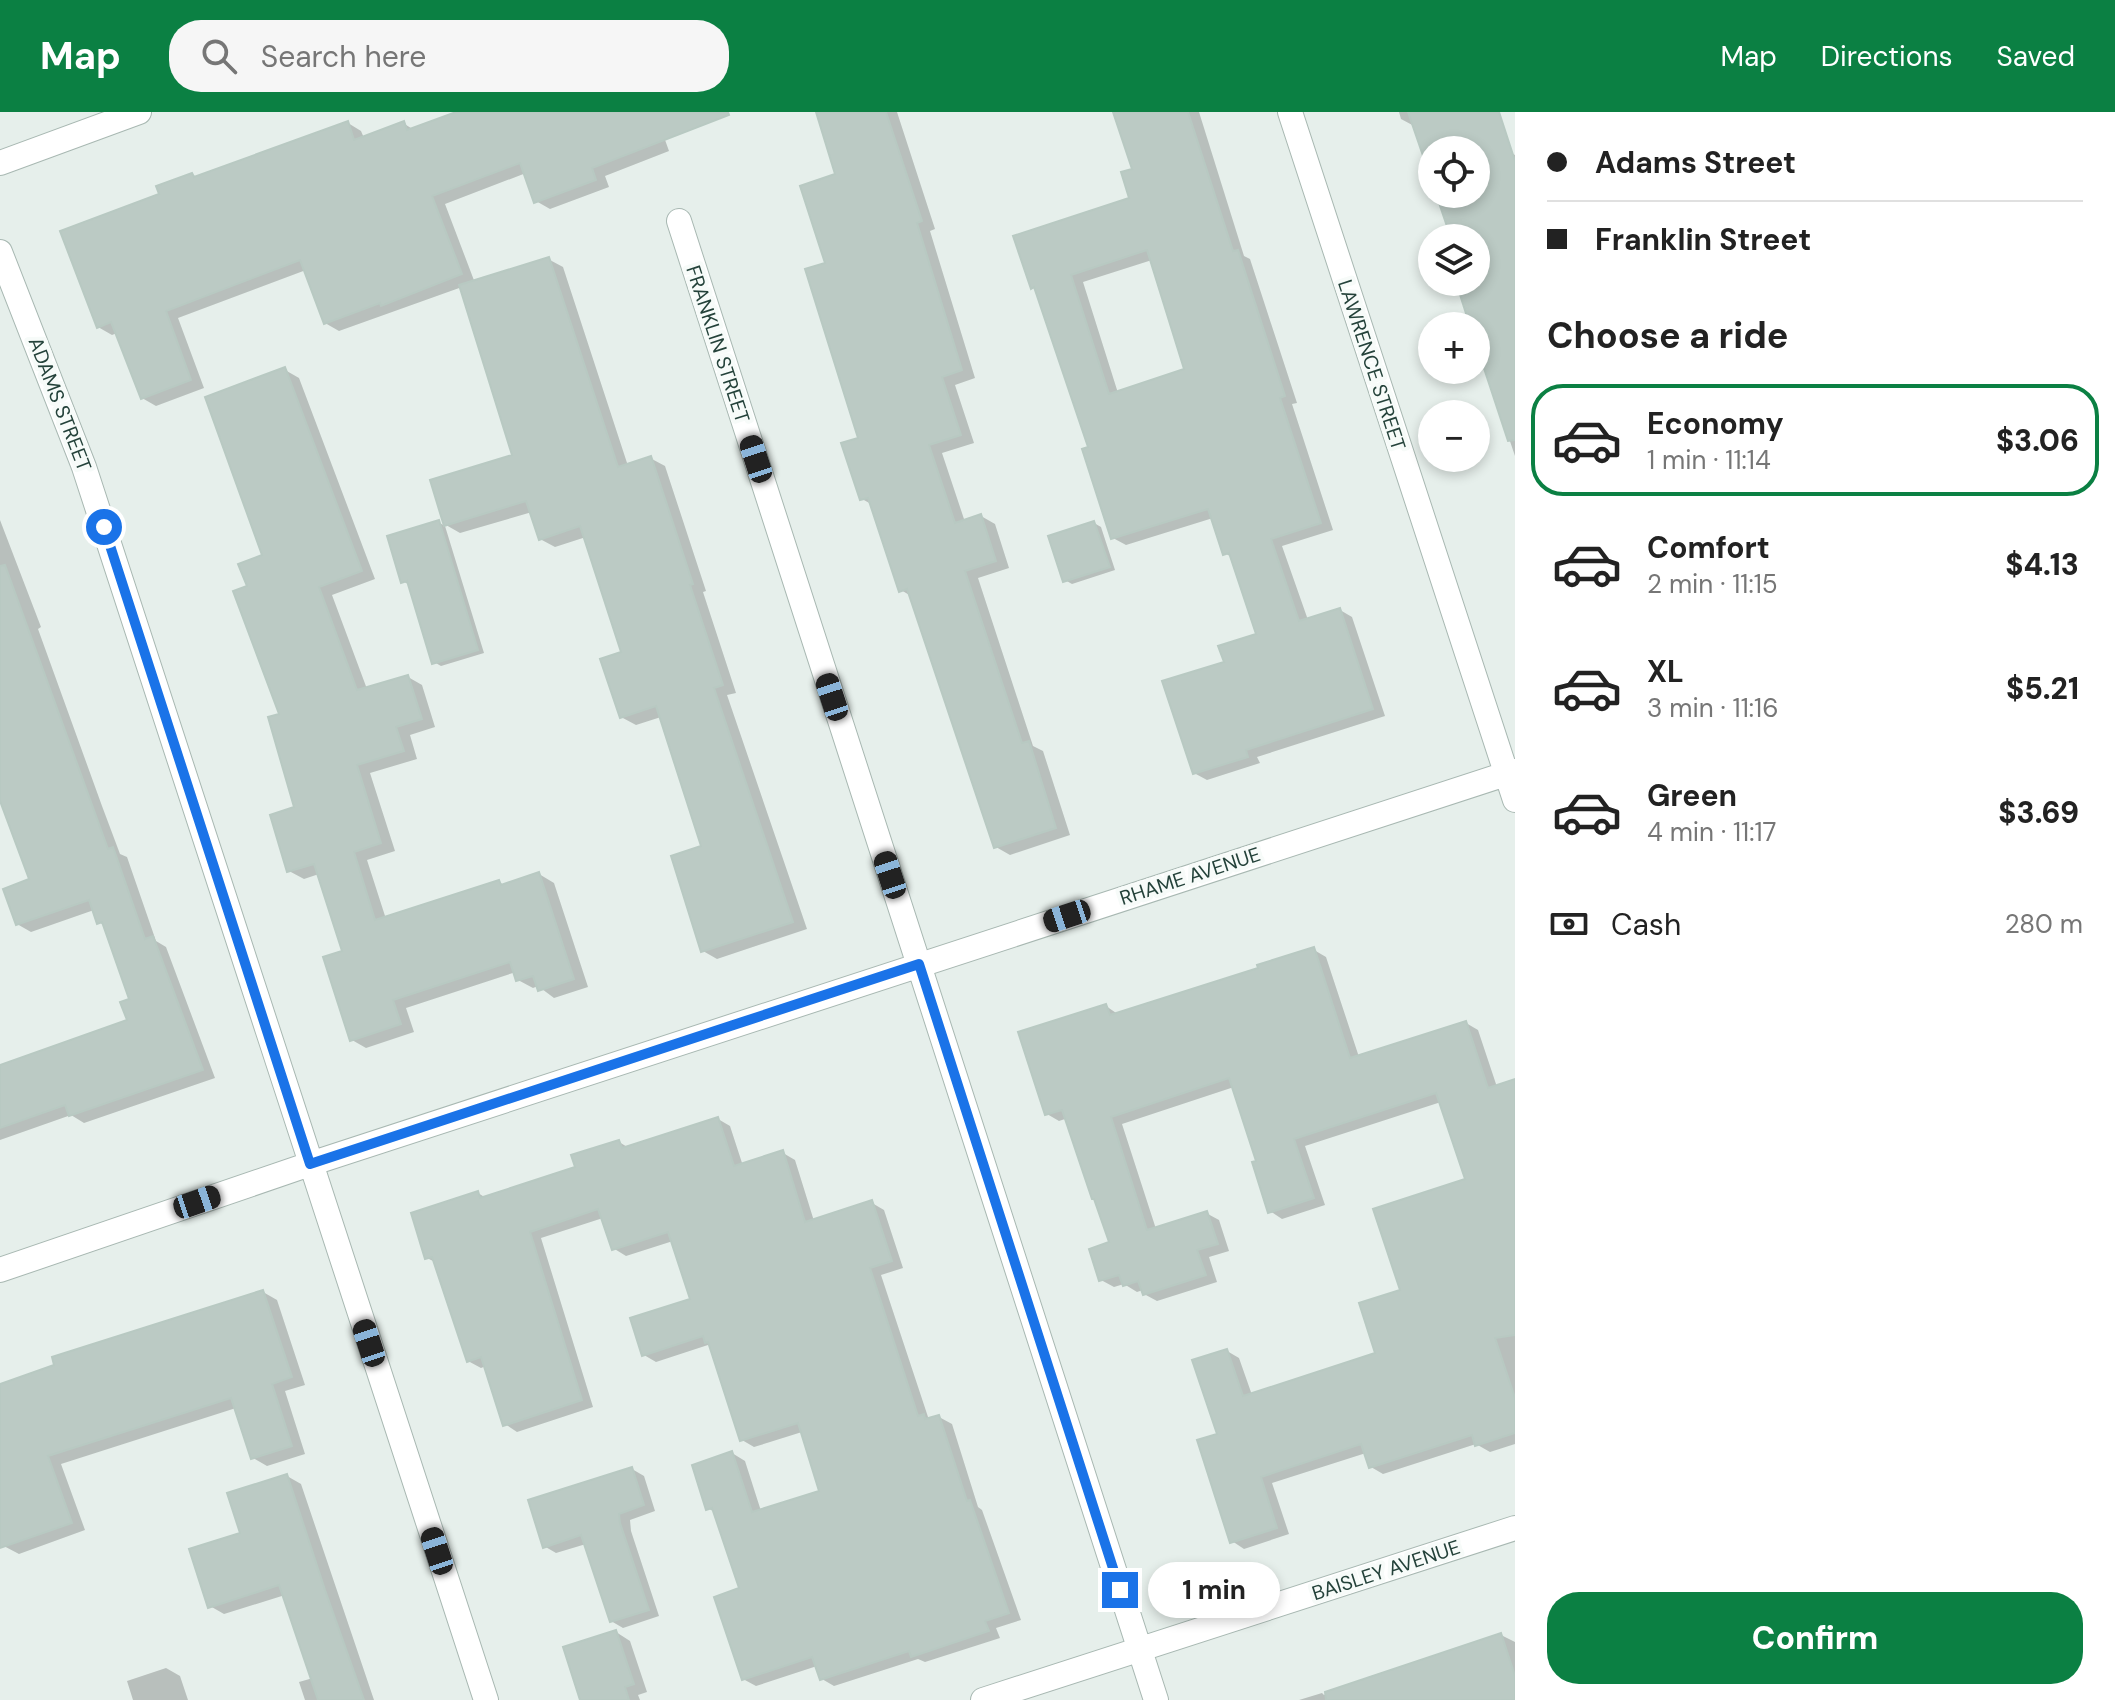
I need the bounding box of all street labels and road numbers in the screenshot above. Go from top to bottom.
street label: FRANKLIN STREET [680,262,756,426]
street label: LAWRENCE STREET [1332,276,1412,454]
street label: ADAMS STREET [23,333,97,475]
street label: RHAME AVENUE [1116,841,1264,911]
street label: BAISLEY AVENUE [1309,1534,1463,1606]

